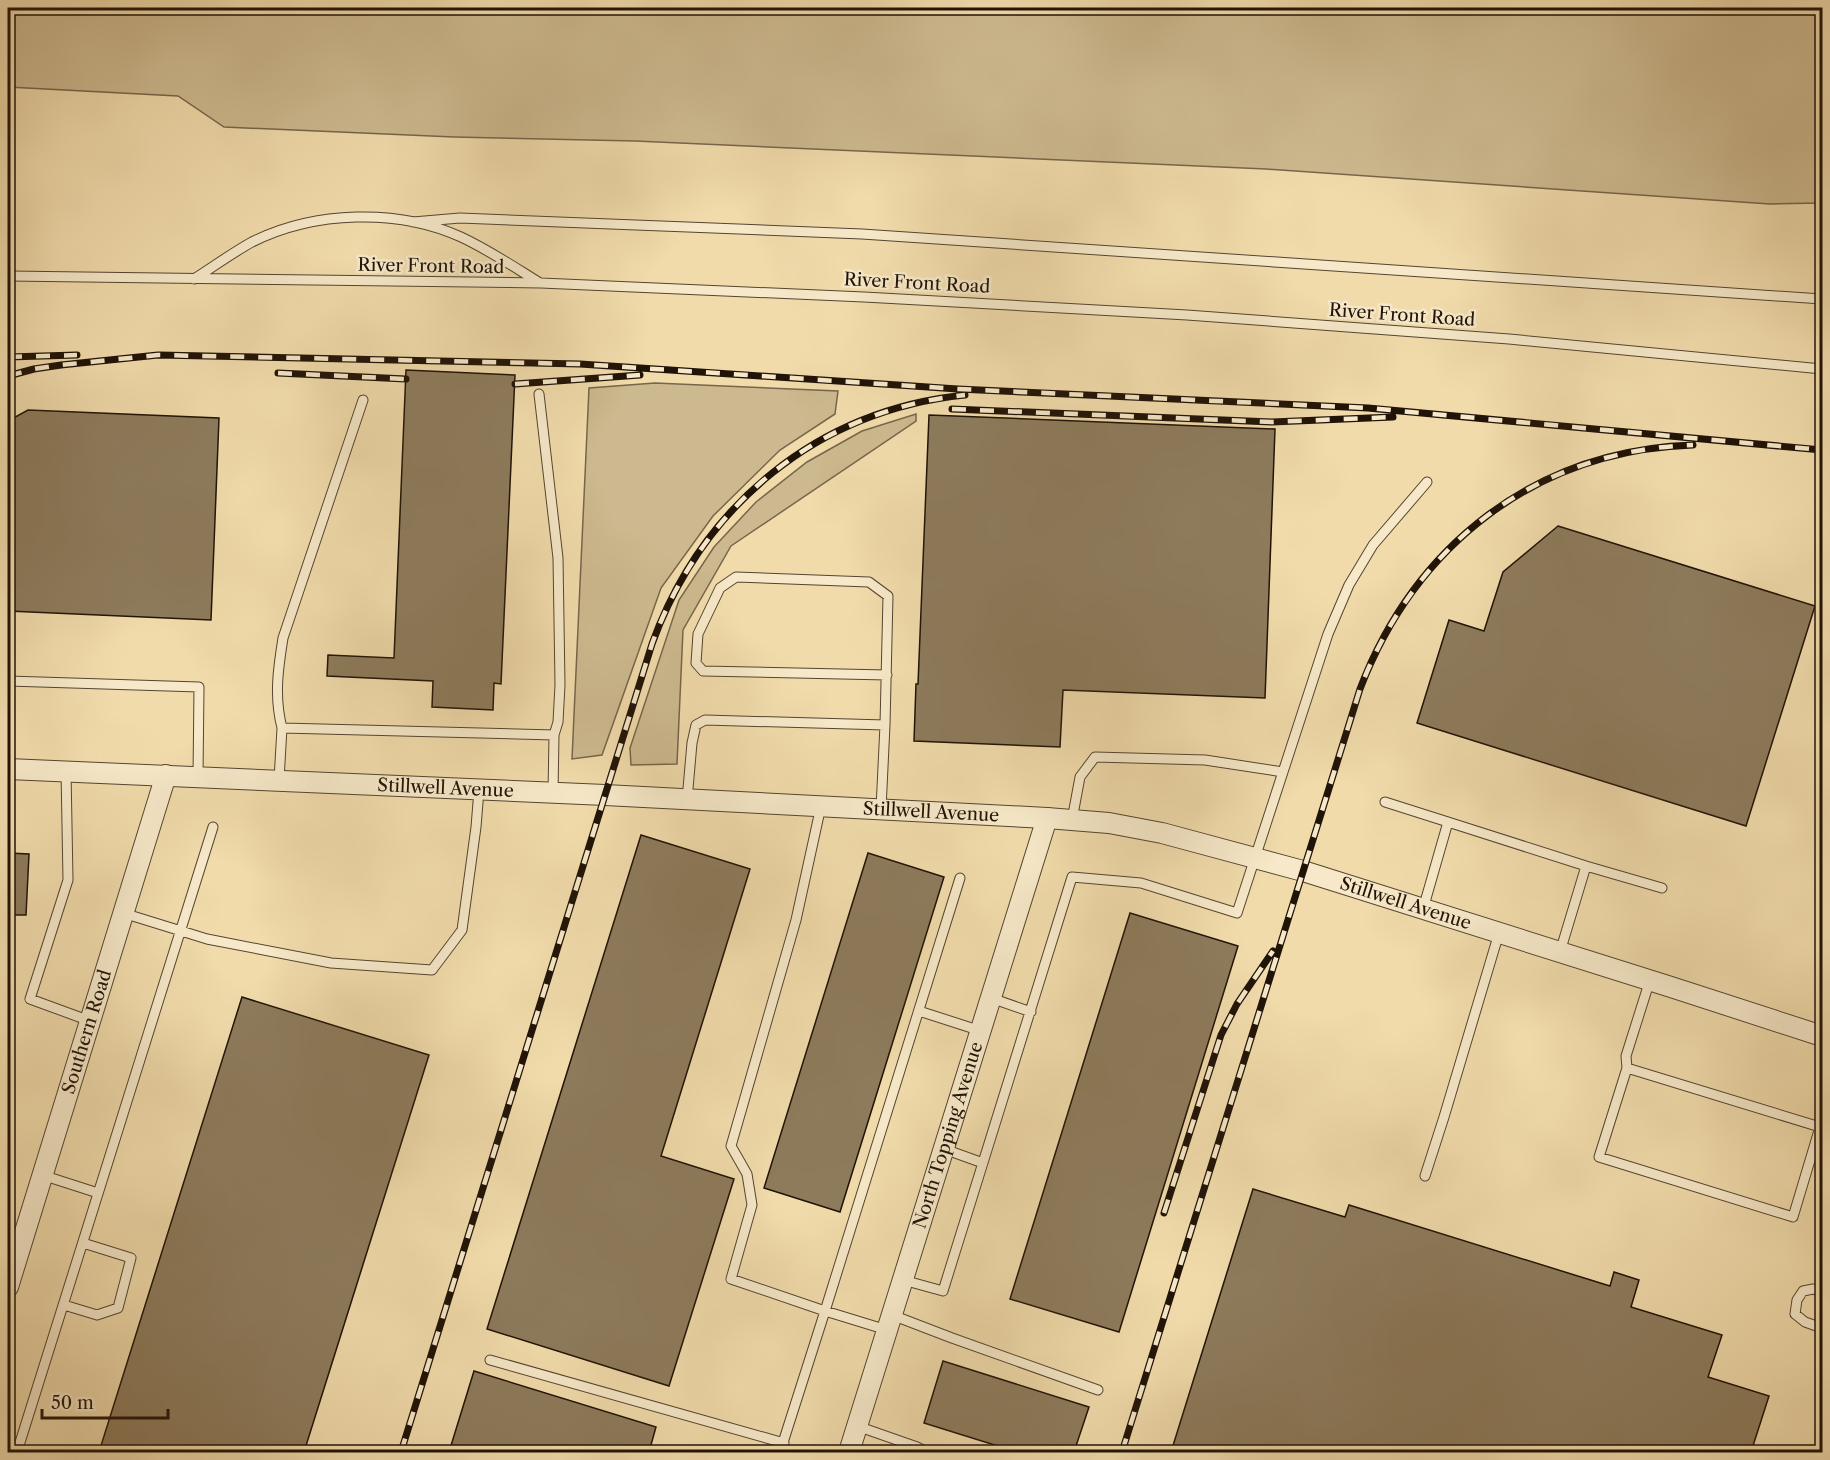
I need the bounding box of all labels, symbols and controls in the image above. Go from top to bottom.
street label: River Front Road [357,254,505,278]
street label: River Front Road [843,268,991,298]
street label: River Front Road [1328,299,1476,331]
street label: Stillwell Avenue [377,774,514,802]
street label: Stillwell Avenue [862,797,1000,826]
street label: Stillwell Avenue [1337,872,1474,934]
street label: Southern Road [57,967,116,1097]
street label: North Topping Avenue [908,1039,987,1231]
scale bar [42,1382,168,1420]
text: 50 m [51,1392,94,1414]

